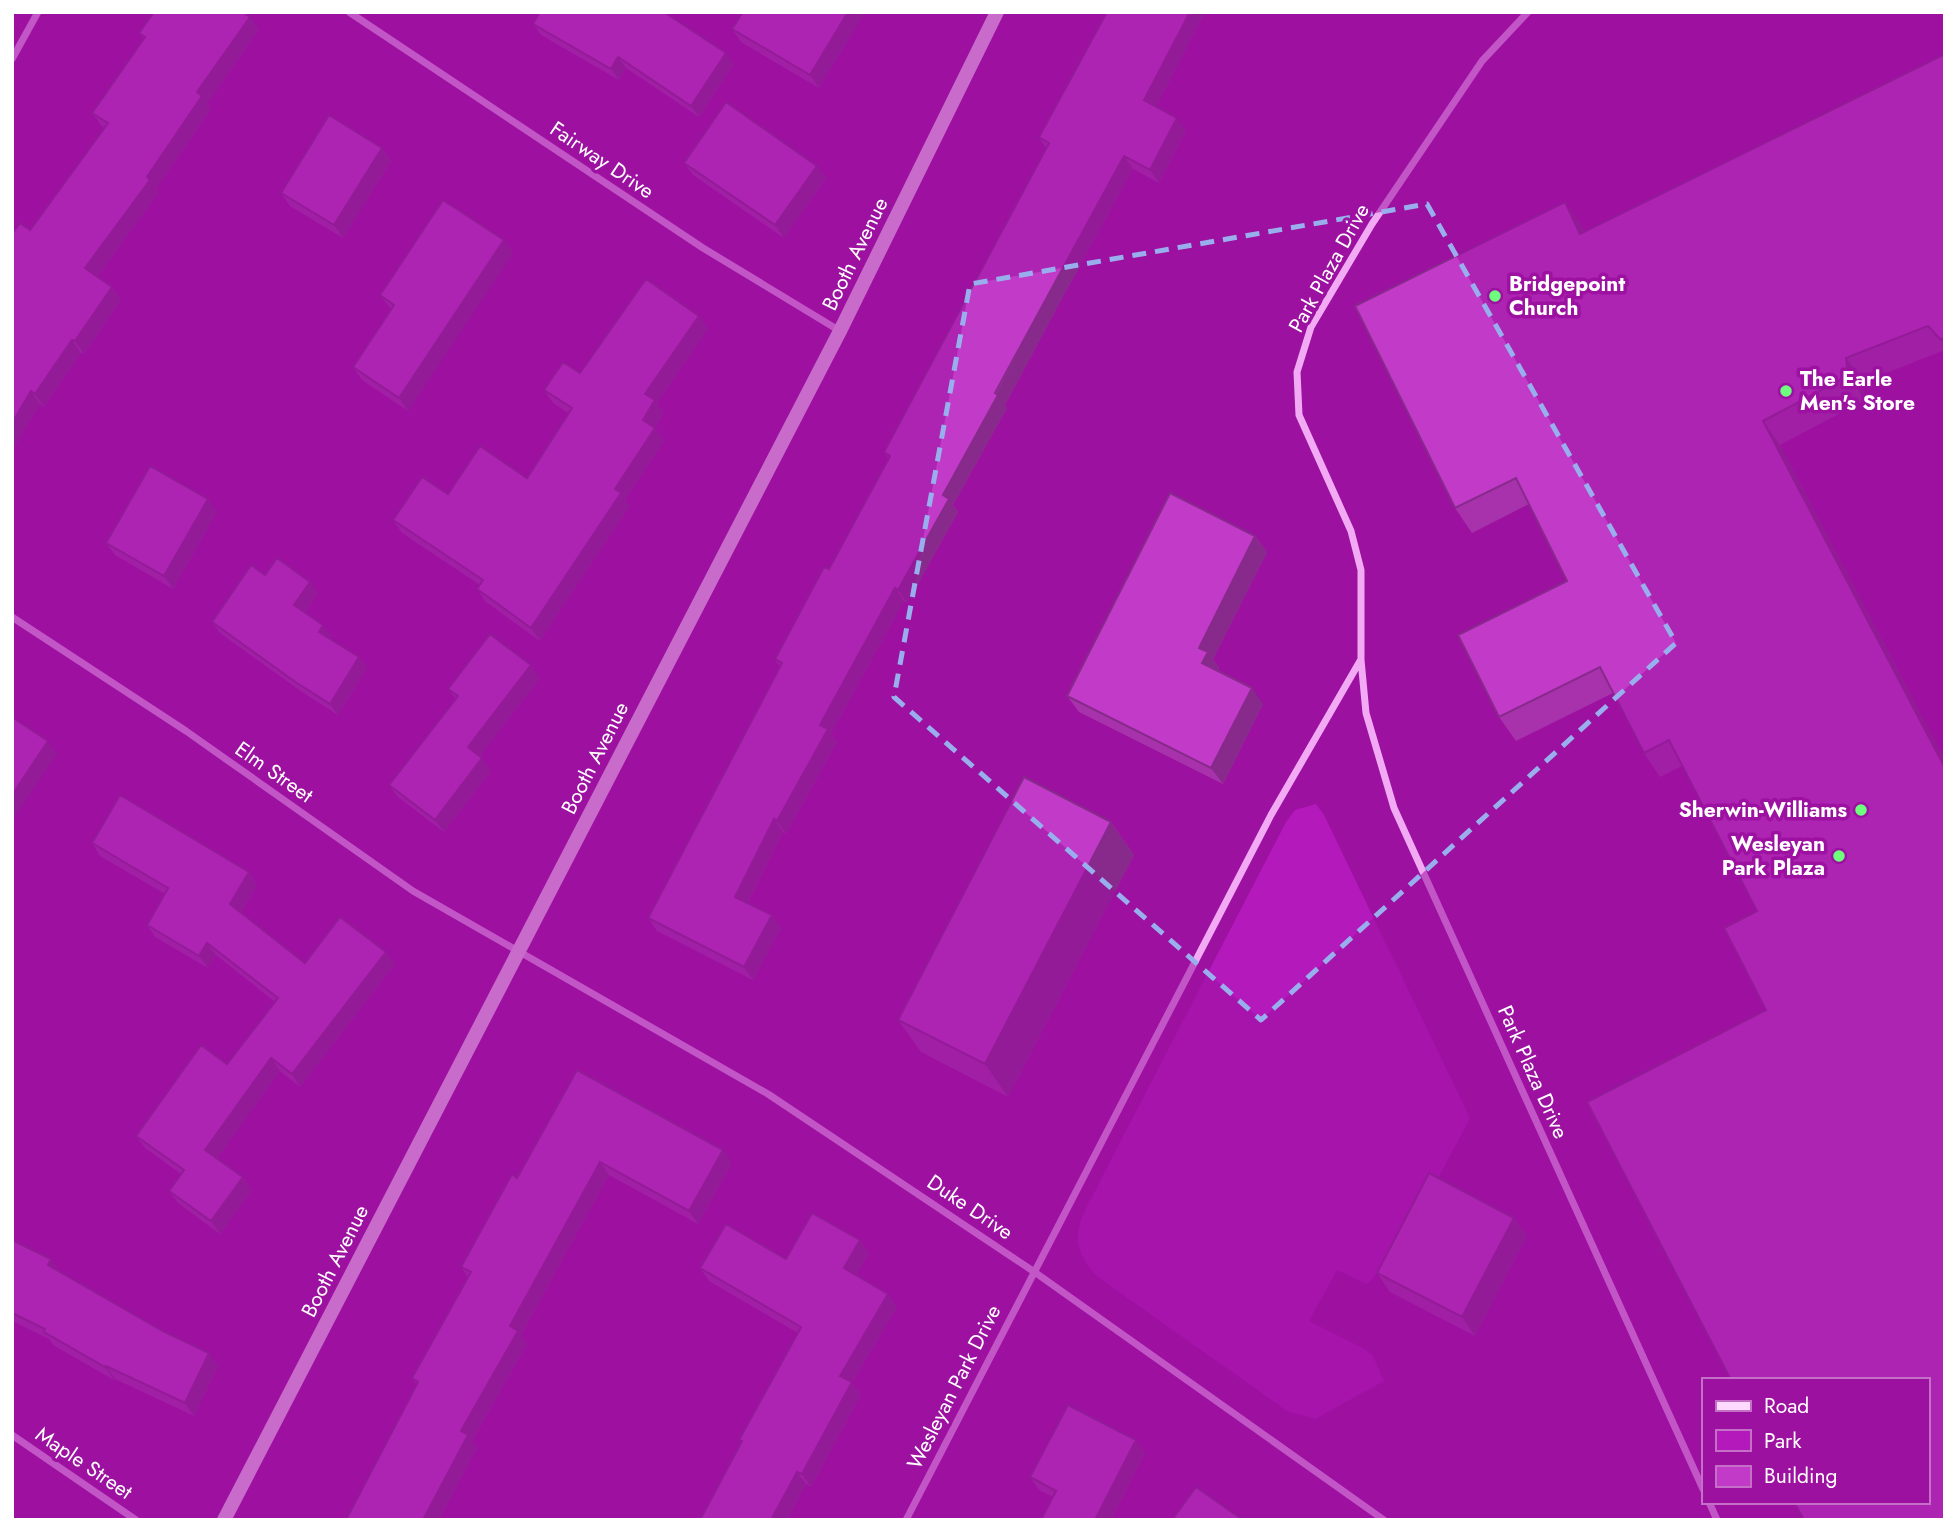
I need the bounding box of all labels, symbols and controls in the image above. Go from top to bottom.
street label: Fairway Drive [544,114,660,206]
street label: Booth Avenue [815,192,895,316]
street label: Park Plaza Drive [1281,198,1377,338]
place label: Bridgepoint Church [1509,269,1625,323]
marker: Bridgepoint Church [1487,288,1503,304]
place label: The Earle Men's Store [1800,364,1915,418]
marker: The Earle Men's Store [1778,383,1794,399]
street label: Booth Avenue [554,696,636,819]
street label: Elm Street [229,734,319,810]
place label: Sherwin-Williams [1679,795,1847,825]
marker: Sherwin-Williams [1853,802,1869,818]
place label: Wesleyan Park Plaza [1722,829,1825,883]
marker: Wesleyan Park Plaza [1831,848,1847,864]
street label: Park Plaza Drive [1490,1001,1576,1144]
street label: Duke Drive [921,1167,1019,1247]
street label: Booth Avenue [294,1199,376,1322]
street label: Wesleyan Park Drive [900,1299,1008,1474]
legend [1702,1378,1929,1504]
text: Road [1764,1391,1809,1421]
street label: Maple Street [30,1419,138,1507]
text: Park [1764,1426,1802,1456]
text: Building [1764,1461,1837,1491]

